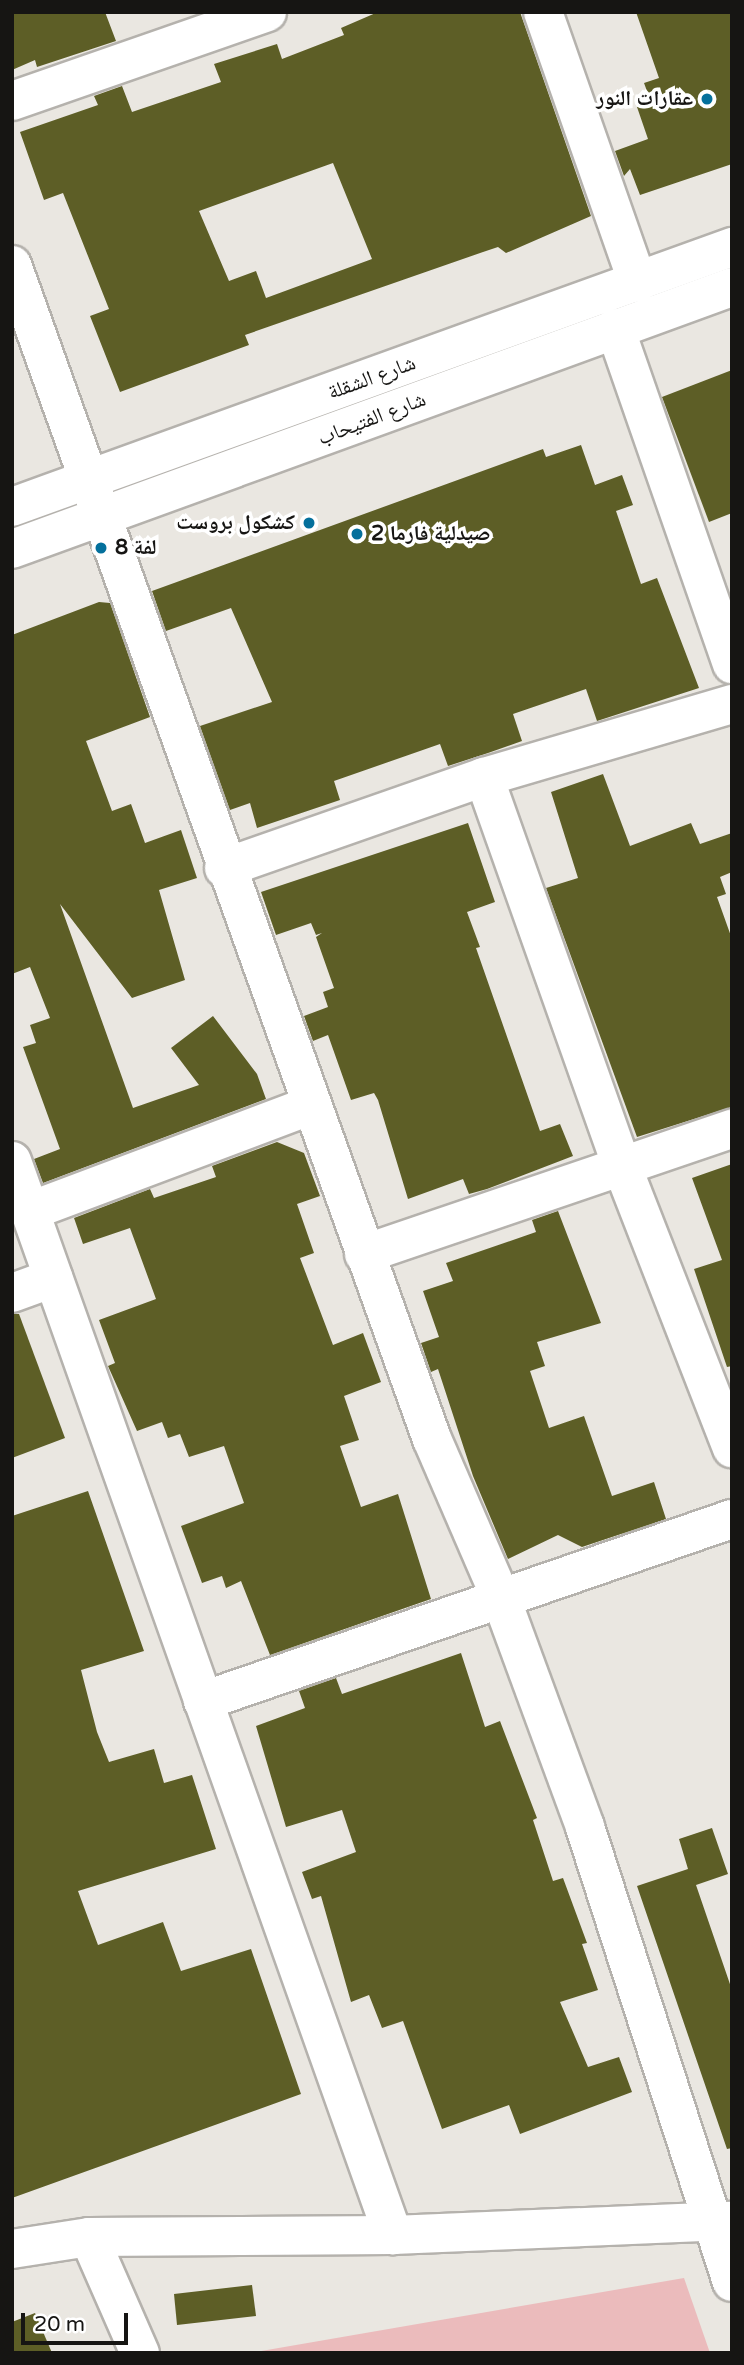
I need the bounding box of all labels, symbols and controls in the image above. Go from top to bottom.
place label: عقارات النور [596,86,693,112]
marker: عقارات النور [699,91,715,107]
street label: شارع الشقلة [325,351,419,405]
street label: شارع الفتيحاب [314,387,430,451]
place label: كشكول بروست [176,510,295,536]
marker: كشكول بروست [301,515,317,531]
place label: صيدلية فارما 2 [371,521,490,547]
marker: صيدلية فارما 2 [349,526,365,542]
place label: لفة 8 [115,535,157,561]
marker: لفة 8 [93,540,109,556]
scale bar [24,2298,131,2342]
text: 20 m [34,2312,85,2337]

